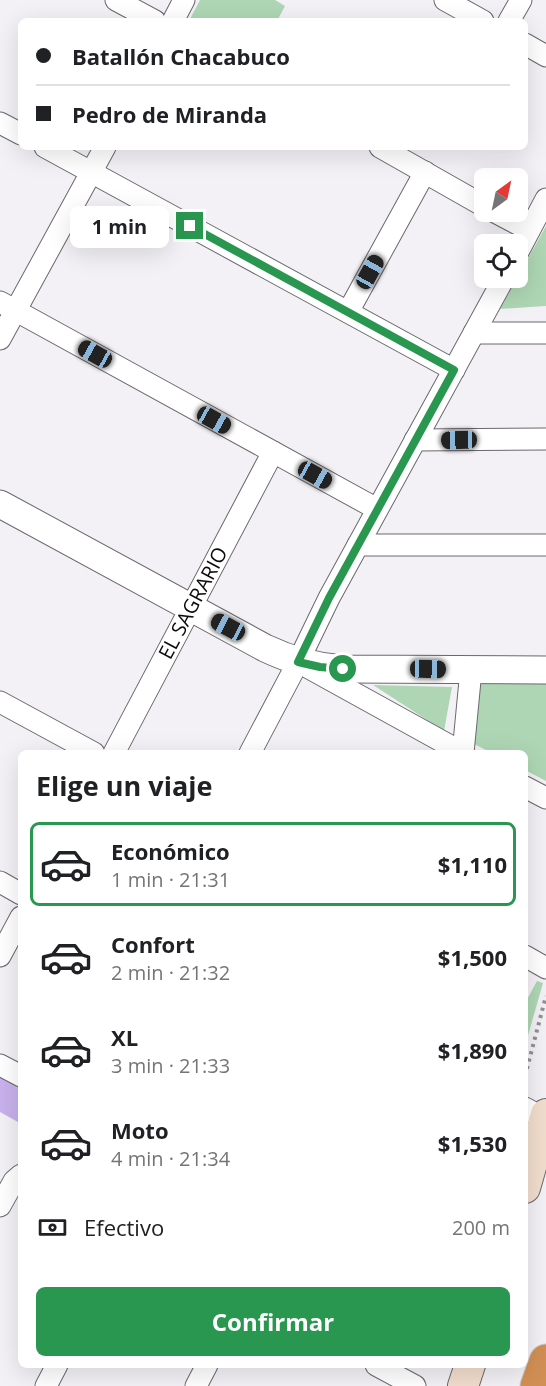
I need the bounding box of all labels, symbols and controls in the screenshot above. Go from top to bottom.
text: Batallón Chacabuco [72,41,290,71]
text: Pedro de Miranda [72,99,267,129]
north arrow [474,168,528,222]
map controls [474,168,528,288]
callout: 1 min [70,205,169,247]
route end [176,212,203,239]
text: 1 min [92,213,147,240]
button: locate [474,234,528,288]
car [353,252,387,292]
car [75,337,115,371]
car [194,403,234,437]
car [441,431,477,449]
car [295,458,335,492]
street label: EL SAGRARIO [152,542,233,664]
car [208,611,248,643]
route start [329,655,356,682]
car [410,660,446,678]
text: Elige un viaje [36,767,212,804]
text: Económico [111,836,230,866]
icon: car [39,837,93,891]
text: $1,110 [438,849,507,879]
text: 1 min · 21:31 [111,866,230,893]
text: Confort [111,929,195,959]
icon: car [39,930,93,984]
text: $1,500 [438,942,507,972]
text: 2 min · 21:32 [111,959,230,986]
text: XL [111,1022,138,1052]
icon: car [39,1023,93,1077]
text: $1,890 [438,1035,507,1065]
text: 3 min · 21:33 [111,1052,230,1079]
text: Moto [111,1115,169,1145]
icon: car [39,1116,93,1170]
text: $1,530 [438,1128,507,1158]
text: 4 min · 21:34 [111,1145,230,1172]
icon: cash [36,1211,69,1244]
text: Efectivo [84,1212,164,1242]
text: 200 m [452,1214,510,1241]
button: Confirmar [36,1287,510,1356]

